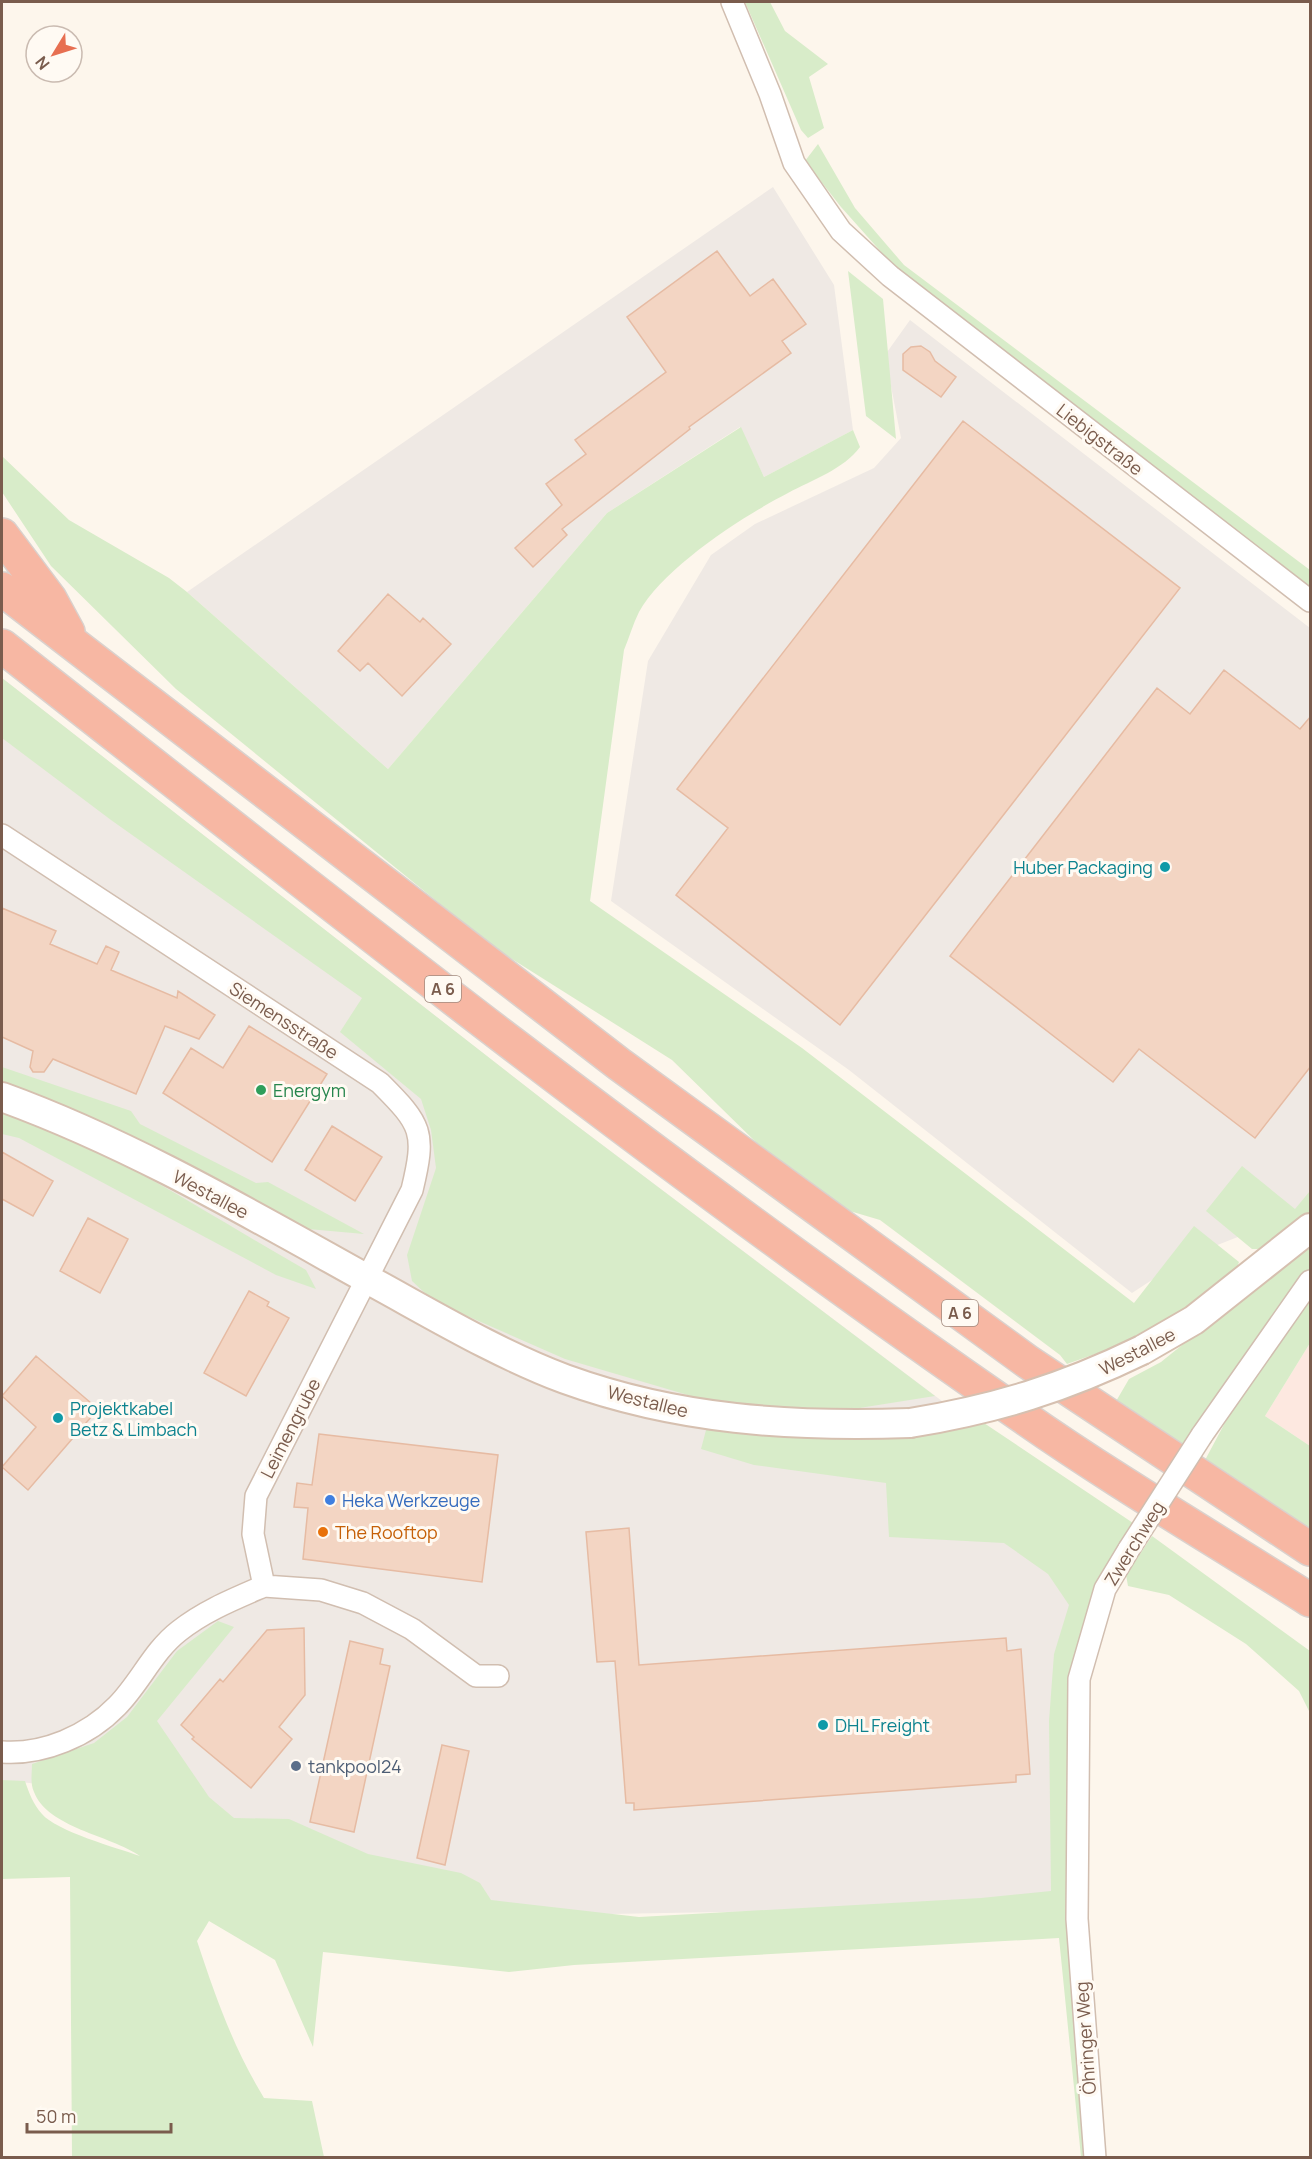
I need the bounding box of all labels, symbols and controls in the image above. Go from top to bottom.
north arrow [24,24,84,84]
text: N [30,52,54,75]
street label: Liebigstraße [1052,398,1148,480]
place label: Huber Packaging [1013,855,1153,879]
marker: Huber Packaging [1158,860,1172,874]
street label: Siemensstraße [225,976,343,1064]
road number: A 6 [425,976,461,1002]
place label: Energym [273,1078,346,1102]
marker: Energym [254,1083,268,1097]
street label: Westallee [169,1164,253,1224]
road number: A 6 [942,1300,978,1326]
street label: Westallee [1095,1322,1179,1380]
street label: Leimengrube [255,1374,325,1482]
street label: Westallee [605,1379,691,1423]
place label: Projektkabel Betz & Limbach [70,1396,197,1441]
marker: Projektkabel Betz & Limbach [51,1411,65,1425]
place label: Heka Werkzeuge [342,1488,480,1512]
marker: Heka Werkzeuge [323,1493,337,1507]
street label: Zwerchweg [1099,1496,1169,1590]
place label: The Rooftop [335,1520,438,1544]
marker: The Rooftop [316,1525,330,1539]
place label: DHL Freight [835,1713,930,1737]
marker: DHL Freight [816,1718,830,1732]
place label: tankpool24 [308,1754,402,1778]
marker: tankpool24 [289,1759,303,1773]
street label: Öhringer Weg [1069,1981,1101,2095]
scale bar [27,2096,171,2134]
text: 50 m [36,2104,76,2128]

